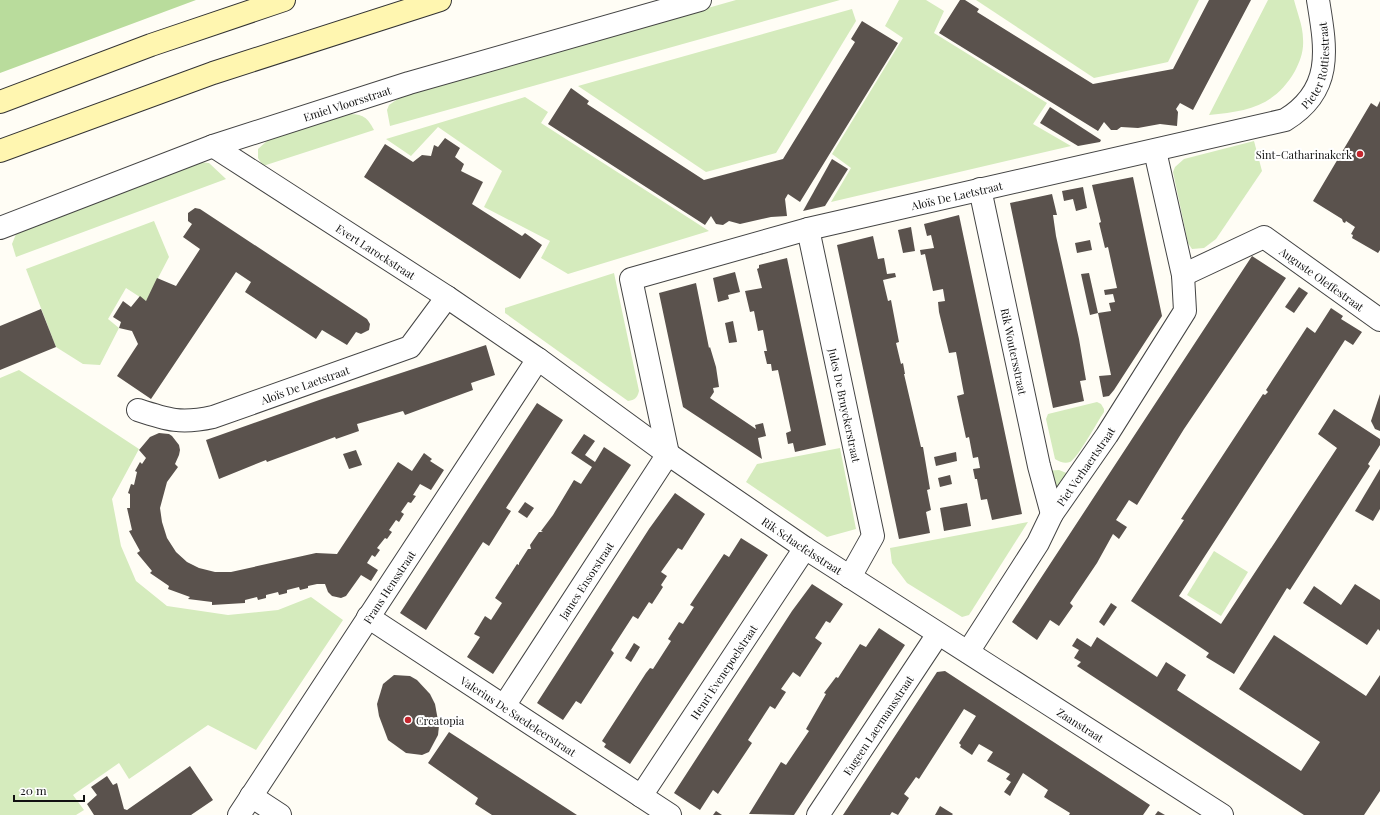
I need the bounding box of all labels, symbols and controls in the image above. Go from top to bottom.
street label: Pieter Rottiestraat [1297,21,1332,112]
street label: Emiel Vloorsstraat [301,82,393,124]
place label: Sint-Catharinakerk [1256,147,1352,162]
marker: Sint-Catharinakerk [1355,149,1365,159]
street label: Aloïs De Laetstraat [909,177,1004,213]
street label: Evert Larockstraat [333,220,419,282]
street label: Auguste Oleffestraat [1276,243,1367,314]
street label: Rik Woutersstraat [998,307,1031,396]
street label: Jules De Bruyckerstraat [826,346,865,464]
street label: Aloïs De Laetstraat [257,362,351,407]
street label: Piet Verhaertstraat [1053,424,1118,509]
street label: Rik Schaefelsstraat [759,513,845,578]
street label: James Ensorstraat [555,539,617,623]
street label: Frans Hensstraat [359,547,418,626]
street label: Henri Evenepoelstraat [686,621,760,722]
street label: Valerius De Saedeleerstraat [457,672,579,759]
street label: Eugeen Laermansstraat [839,672,916,778]
street label: Zaanstraat [1054,704,1107,745]
place label: Creatopia [416,713,465,728]
marker: Creatopia [403,715,413,725]
scale bar [14,777,84,803]
text: 20 m [20,782,47,798]

